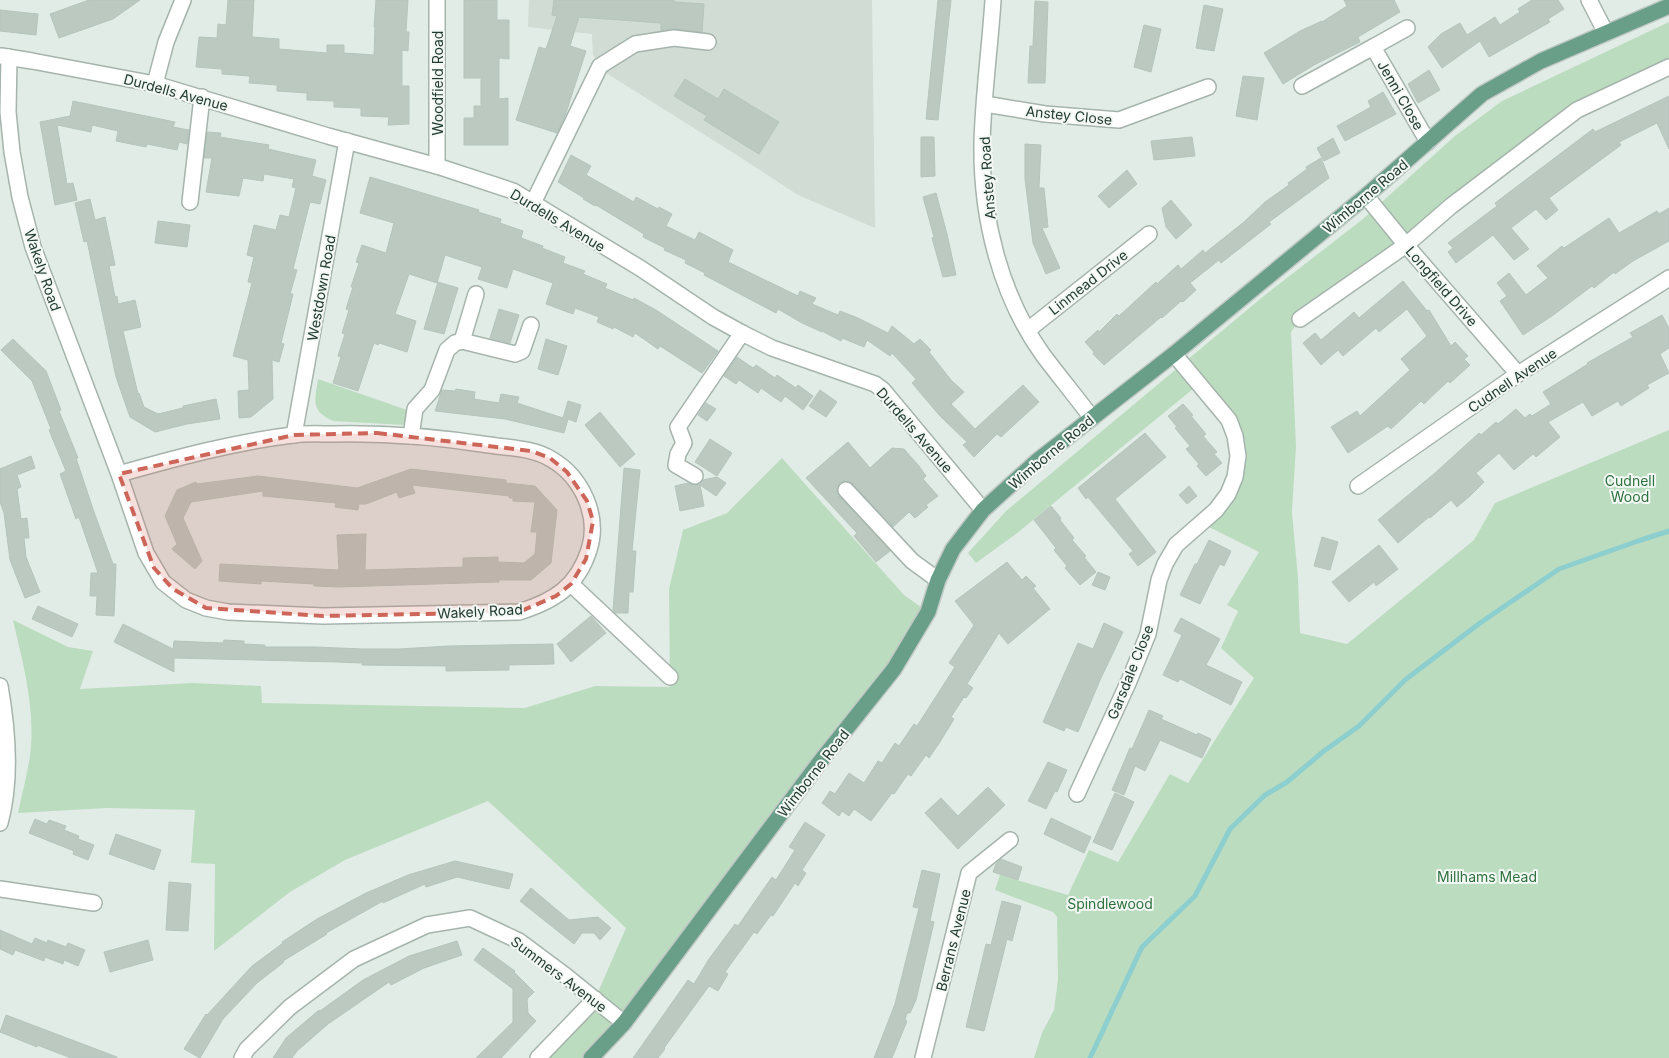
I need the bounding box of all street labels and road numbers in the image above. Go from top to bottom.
street label: Woodfield Road [429,31,446,135]
street label: Jenni Close [1374,57,1428,133]
street label: Durdells Avenue [122,70,230,114]
street label: Anstey Close [1025,102,1113,128]
street label: Anstey Road [976,136,998,220]
street label: Wimborne Road [1319,155,1411,237]
street label: Durdells Avenue [508,185,608,255]
street label: Wakely Road [21,227,65,313]
street label: Westdown Road [303,234,339,342]
street label: Longfield Drive [1403,242,1481,330]
street label: Linmead Drive [1045,246,1131,318]
street label: Cudnell Avenue [1464,344,1560,416]
street label: Durdells Avenue [873,384,957,476]
street label: Wimborne Road [1005,411,1097,493]
street label: Wakely Road [437,600,523,622]
street label: Garsdale Close [1103,622,1157,722]
street label: Wimborne Road [774,726,852,820]
street label: Berrans Avenue [932,887,974,993]
street label: Summers Avenue [508,932,610,1016]

